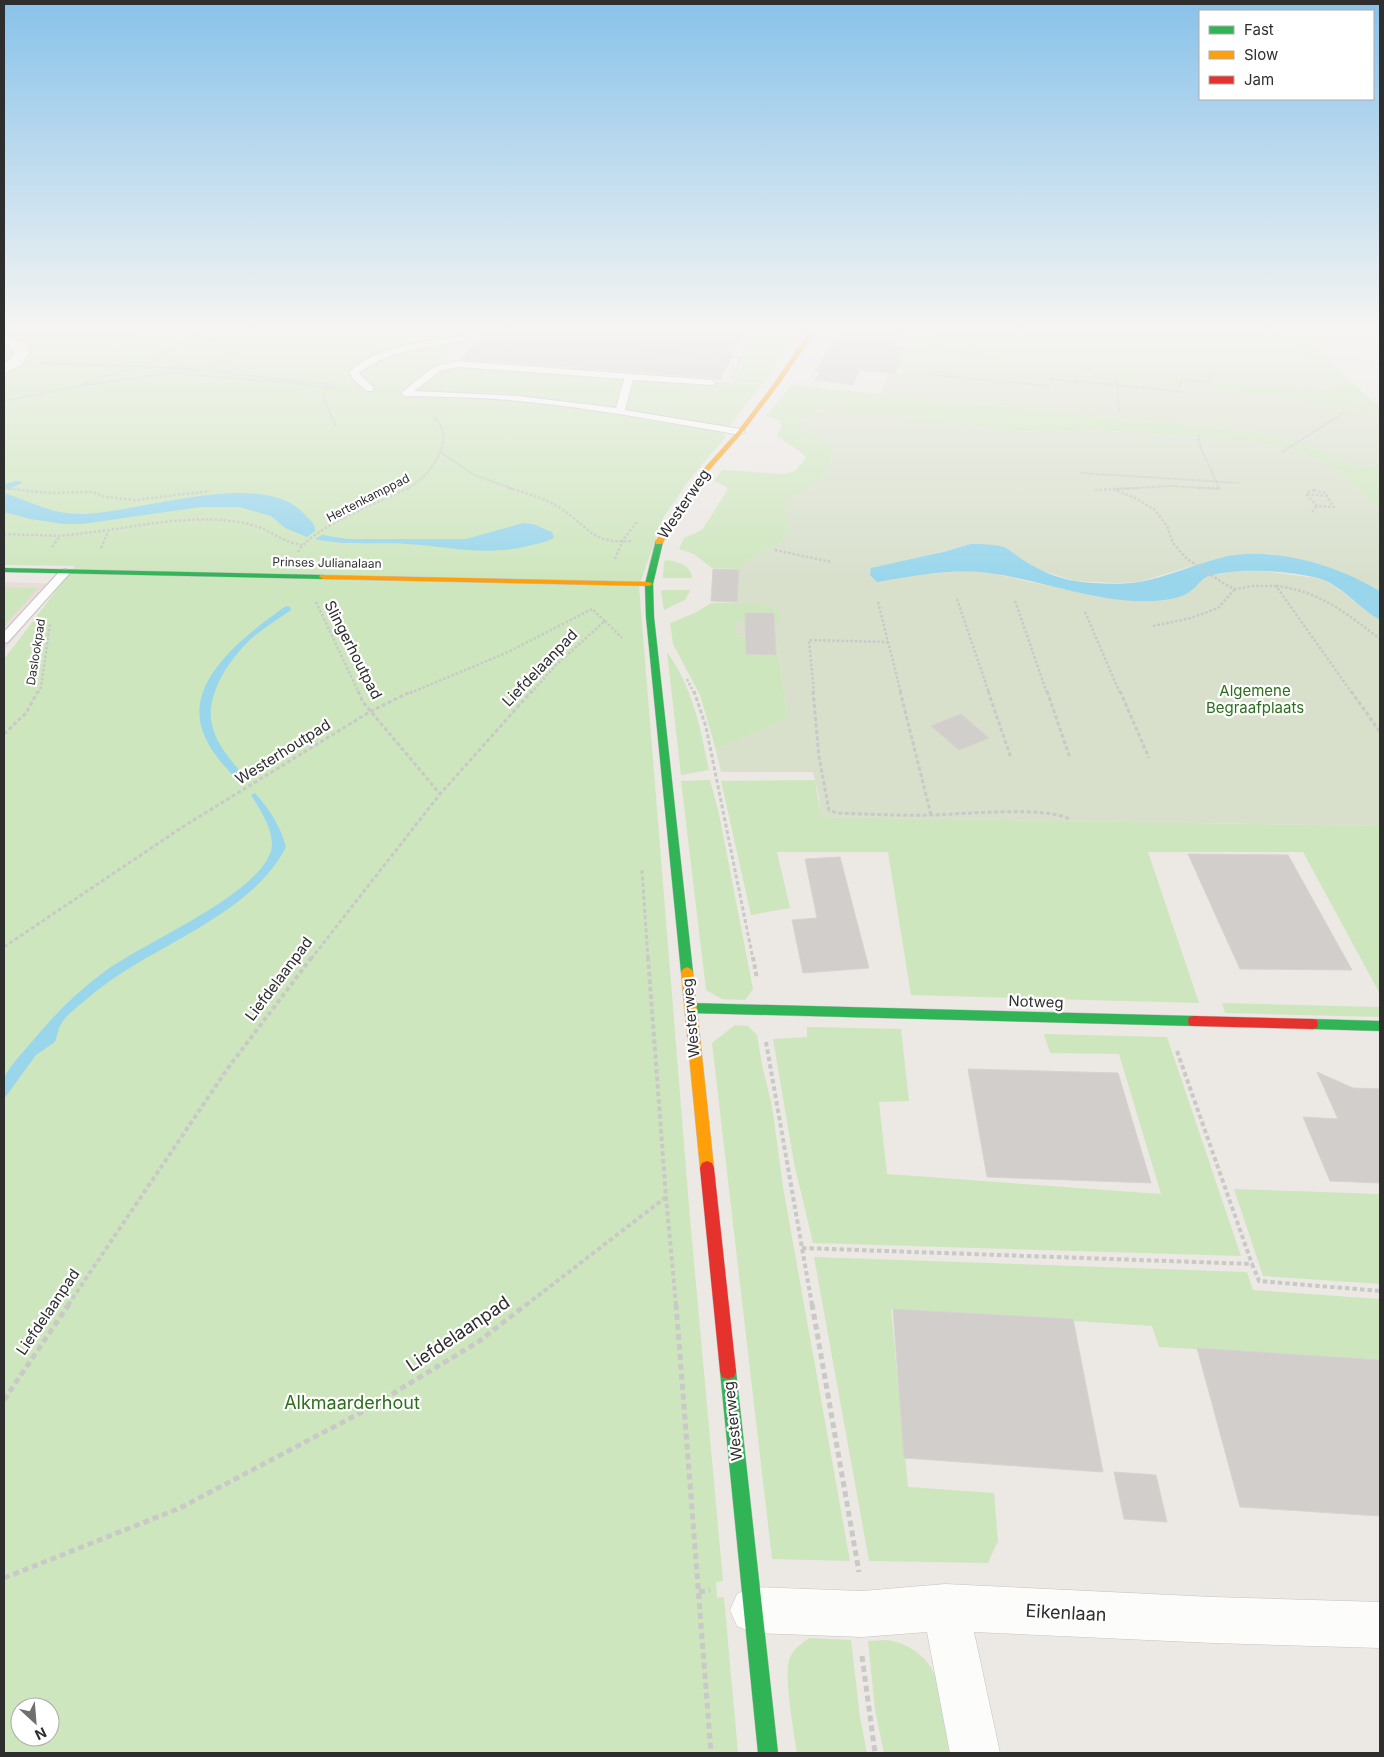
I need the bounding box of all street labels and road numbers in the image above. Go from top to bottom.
street label: Westerweg [653,465,714,542]
street label: Hertenkamppad [324,470,412,525]
street label: Prinses Julianalaan [272,554,382,571]
street label: Slingerhoutpad [320,597,386,702]
street label: Daslookpad [23,618,48,686]
street label: Liefdelaanpad [498,625,581,710]
street label: Westerhoutpad [232,715,334,788]
street label: Liefdelaanpad [241,933,316,1024]
street label: Westerweg [678,977,703,1059]
street label: Notweg [1008,991,1064,1012]
street label: Liefdelaanpad [12,1265,83,1359]
street label: Liefdelaanpad [402,1291,513,1376]
street label: Westerweg [719,1380,746,1462]
street label: Eikenlaan [1025,1600,1107,1625]

